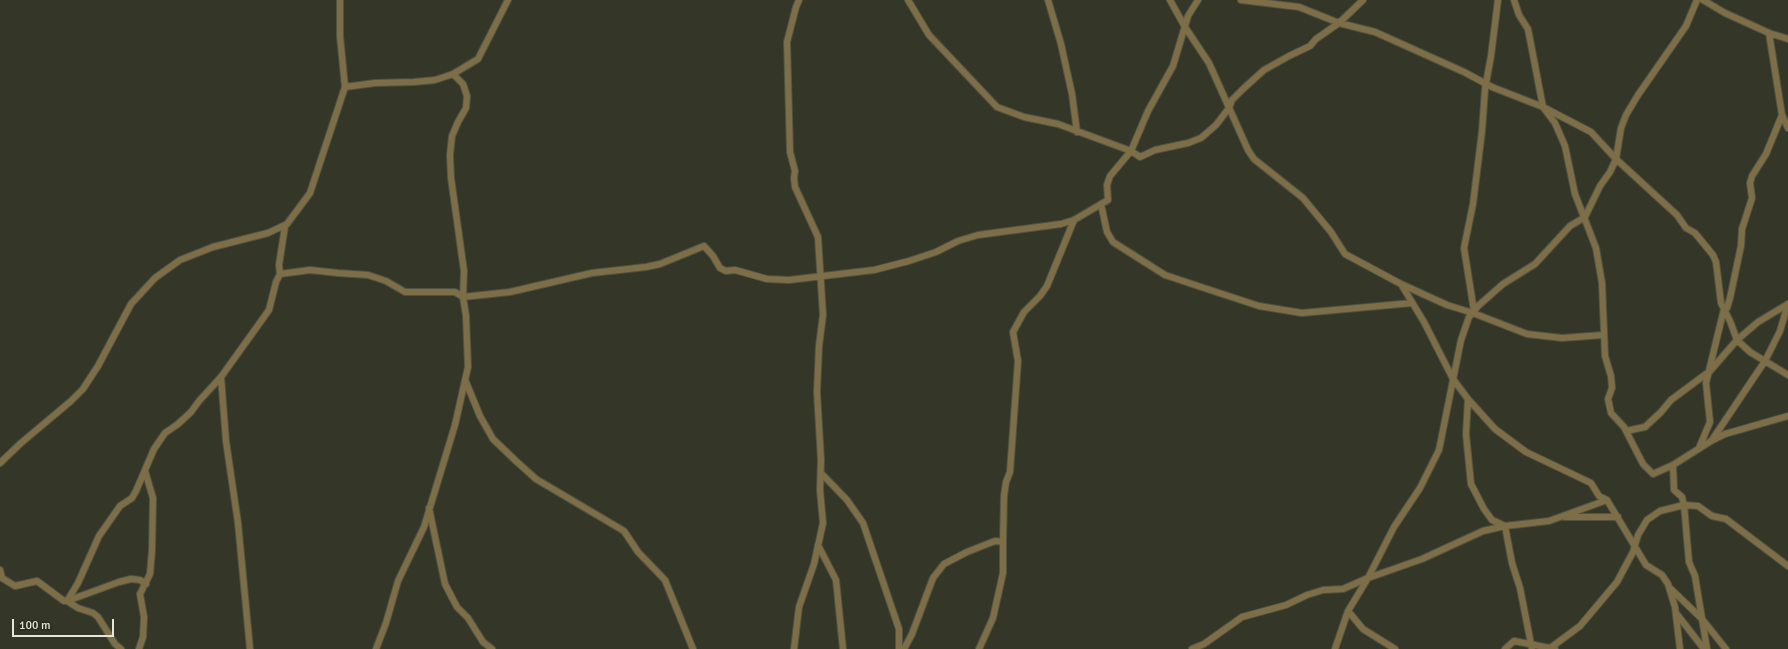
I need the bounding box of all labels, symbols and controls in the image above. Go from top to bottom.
scale bar [14,611,116,637]
text: 100 m [19,618,51,633]

